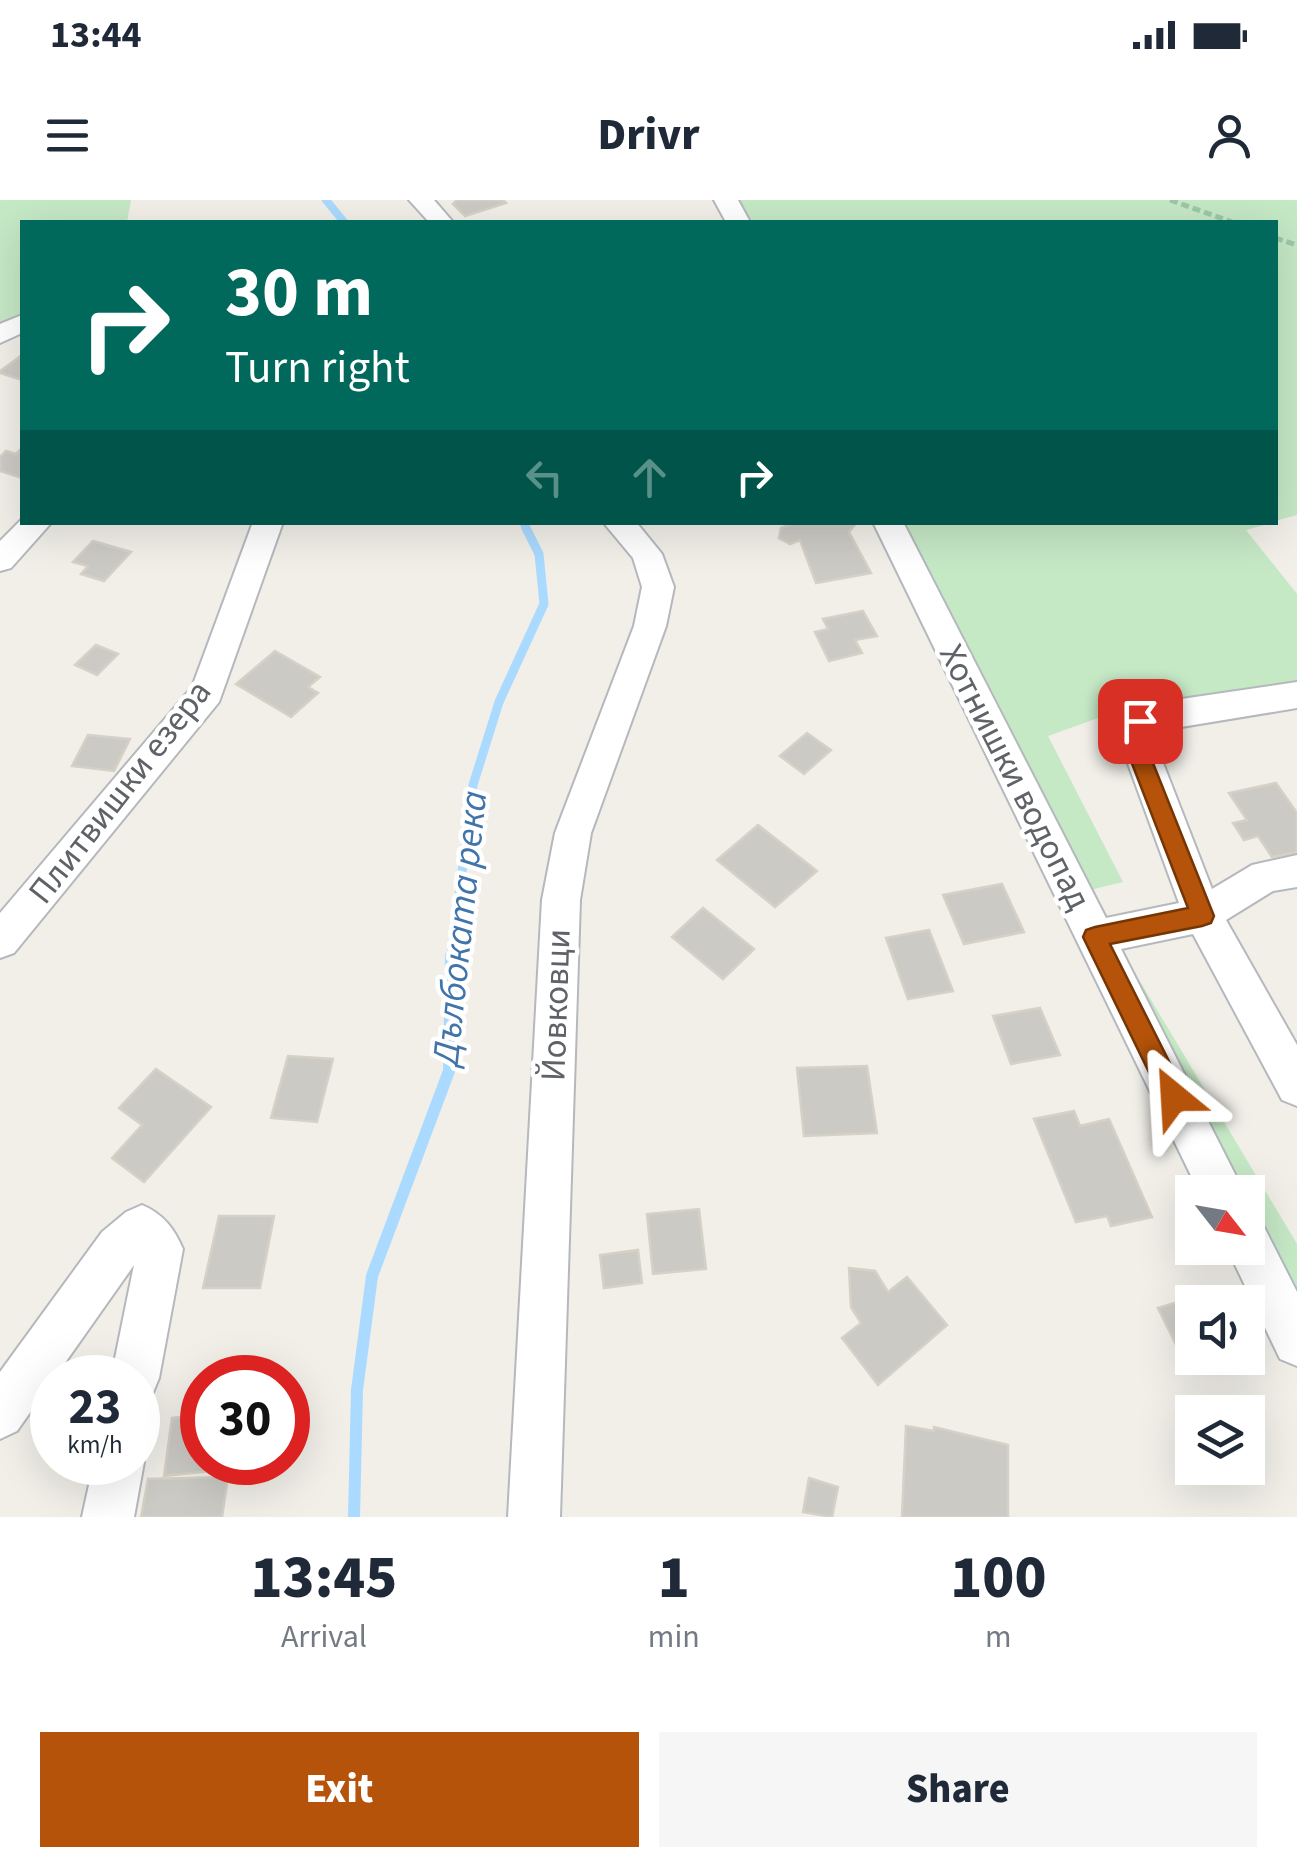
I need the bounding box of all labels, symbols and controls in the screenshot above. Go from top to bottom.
text: 13:44 [50,8,142,62]
text: Drivr [597,103,700,167]
icon: menu [40,108,95,163]
icon: person [1202,108,1257,163]
text: 30 m [225,243,373,343]
icon: right [60,260,190,390]
text: Turn right [225,336,410,400]
icon: left [517,450,572,505]
icon: ahead [622,450,677,505]
icon: right [727,450,782,505]
street label: Хотнишки водопад [926,636,1104,918]
street label: Плитвишки езера [17,669,223,915]
pin [1098,679,1183,764]
icon: arrive [1113,694,1168,749]
water label: Дълбоката река [418,788,501,1071]
street label: Йовковци [528,928,584,1082]
position arrow [1122,1045,1226,1149]
north arrow [1175,1175,1265,1265]
map controls [1175,1175,1265,1485]
button: sound [1175,1285,1265,1375]
speed limit sign: 30 [180,1355,310,1485]
text: 23 [69,1372,121,1443]
button: layers [1175,1395,1265,1485]
text: km/h [67,1427,123,1463]
text: 13:45 [251,1536,397,1621]
text: 1 [658,1536,690,1621]
text: 100 [950,1536,1046,1621]
text: Arrival [281,1614,367,1660]
text: min [648,1614,700,1660]
text: m [985,1614,1012,1660]
button: Exit [40,1732,639,1847]
button: Share [659,1732,1257,1847]

